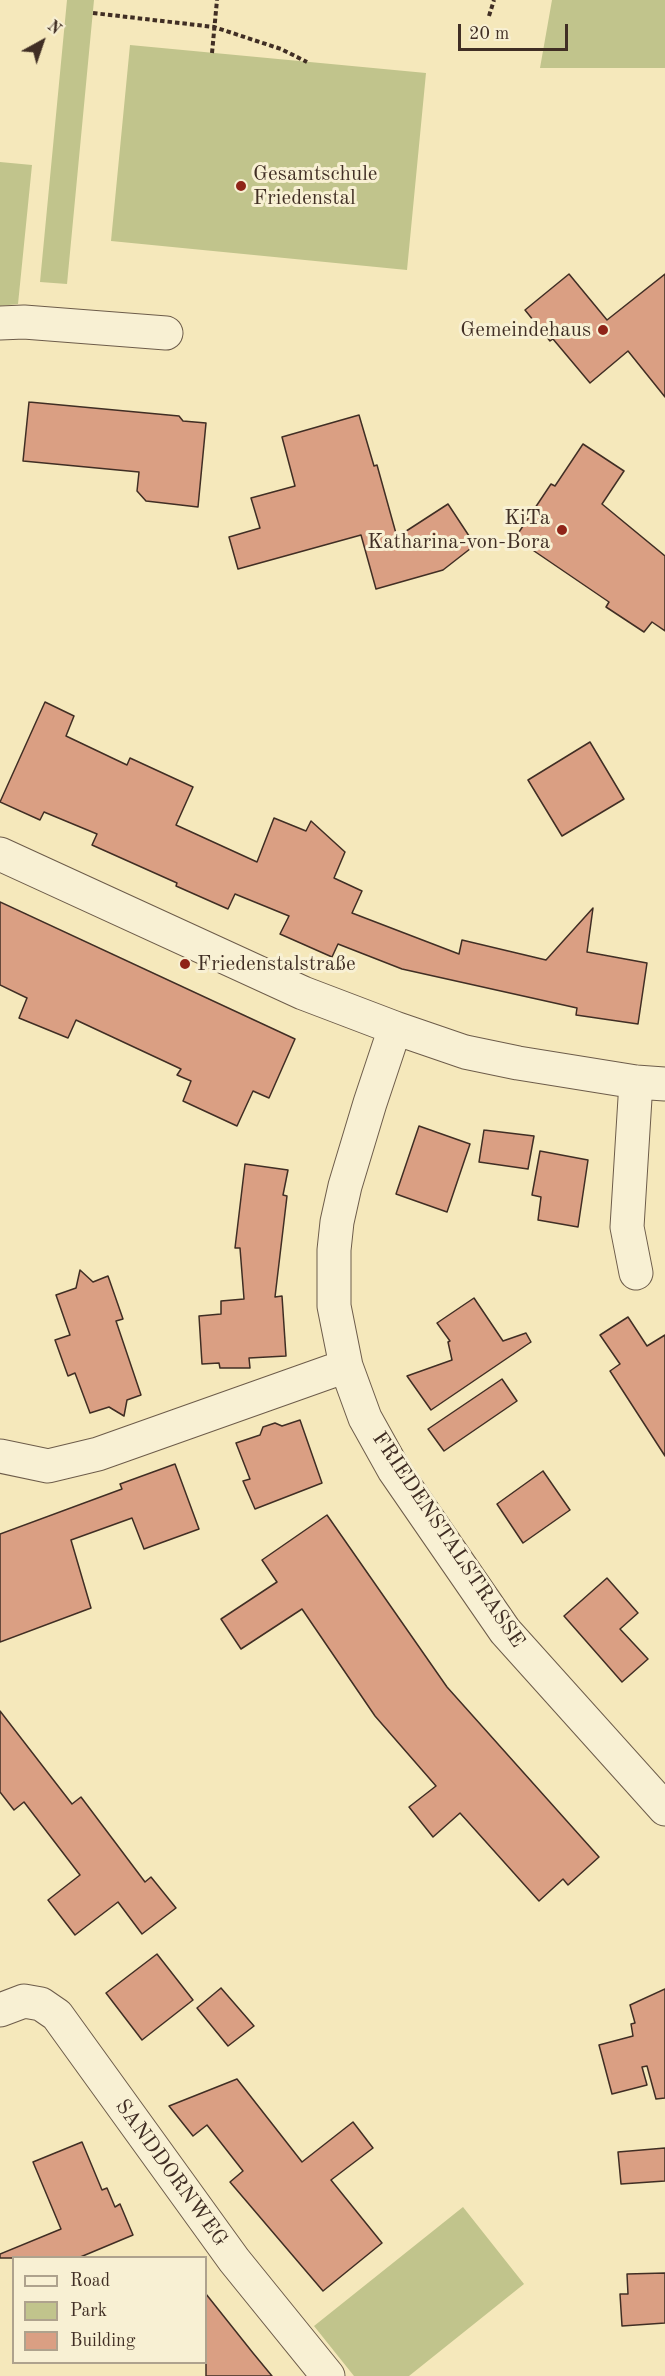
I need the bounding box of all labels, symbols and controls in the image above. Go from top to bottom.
north arrow [12,12,72,72]
scale bar [461,12,570,50]
text: N [44,18,63,38]
text: 20 m [469,25,509,43]
place label: Gesamtschule Friedenstal [253,161,378,211]
marker: Gesamtschule Friedenstal [234,179,248,193]
place label: Gemeindehaus [460,317,591,343]
marker: Gemeindehaus [596,323,610,337]
place label: KiTa Katharina-von-Bora [367,505,550,555]
marker: KiTa Katharina-von-Bora [555,523,569,537]
place label: Friedenstalstraße [197,951,356,977]
marker: Friedenstalstraße [178,957,192,971]
street label: FRIEDENSTALSTRASSE [366,1427,530,1653]
street label: SANDDORNWEG [109,2095,233,2251]
legend [12,2256,207,2364]
text: Road [70,2272,110,2290]
text: Park [70,2302,107,2320]
text: Building [70,2332,135,2350]

